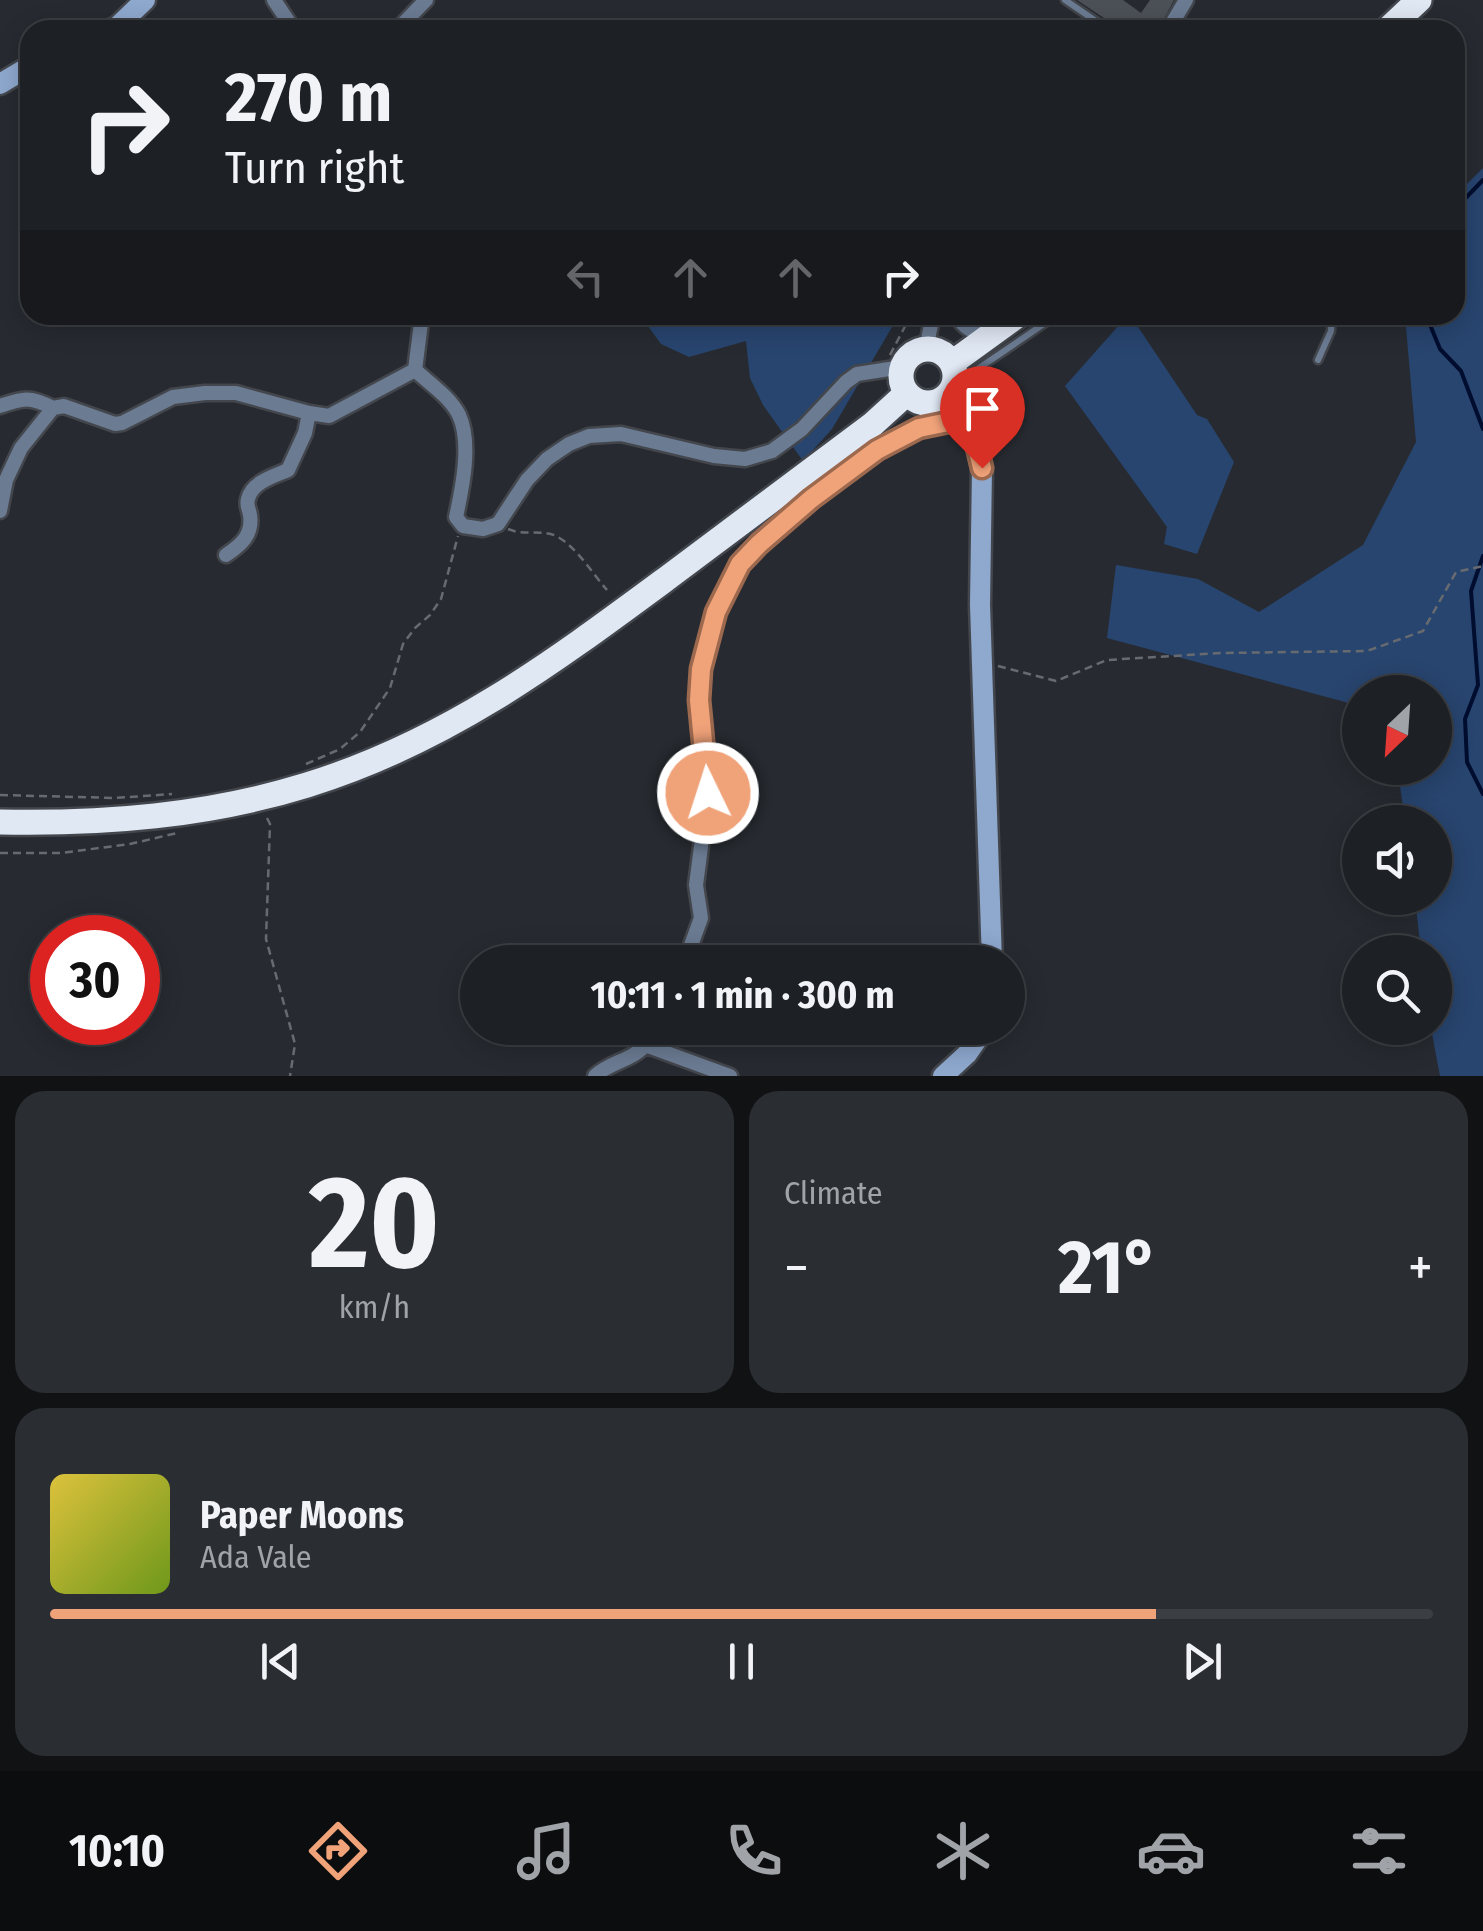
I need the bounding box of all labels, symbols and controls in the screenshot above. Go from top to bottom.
text: 270 m [225,56,392,140]
icon: right [60,60,190,190]
text: Turn right [225,141,404,195]
icon: left [558,250,613,305]
icon: ahead [663,250,718,305]
icon: ahead [768,250,823,305]
icon: right [873,250,928,305]
pin [940,366,1025,469]
icon: arrive [955,381,1010,436]
north arrow [1342,675,1452,785]
map controls [1342,675,1452,1045]
position arrow [656,741,760,845]
button: sound [1342,805,1452,915]
speed limit sign: 30 [30,915,160,1045]
button: search [1342,935,1452,1045]
text: 10:11 · 1 min · 300 m [591,972,894,1018]
text: 20 [309,1145,440,1301]
text: Climate [784,1174,883,1212]
text: 21° [1058,1223,1159,1313]
text: − [784,1235,809,1301]
text: + [1408,1235,1433,1301]
text: km/h [339,1288,410,1326]
text: Paper Moons [200,1492,404,1538]
text: Ada Vale [200,1538,312,1576]
icon: previous [253,1634,308,1689]
icon: pause [714,1634,769,1689]
icon: next [1175,1634,1230,1689]
icon: directions [303,1816,373,1886]
icon: music [511,1816,581,1886]
icon: phone [719,1816,789,1886]
icon: climate [928,1816,998,1886]
icon: car [1136,1816,1206,1886]
icon: filters [1344,1816,1414,1886]
text: 10:10 [69,1824,165,1878]

